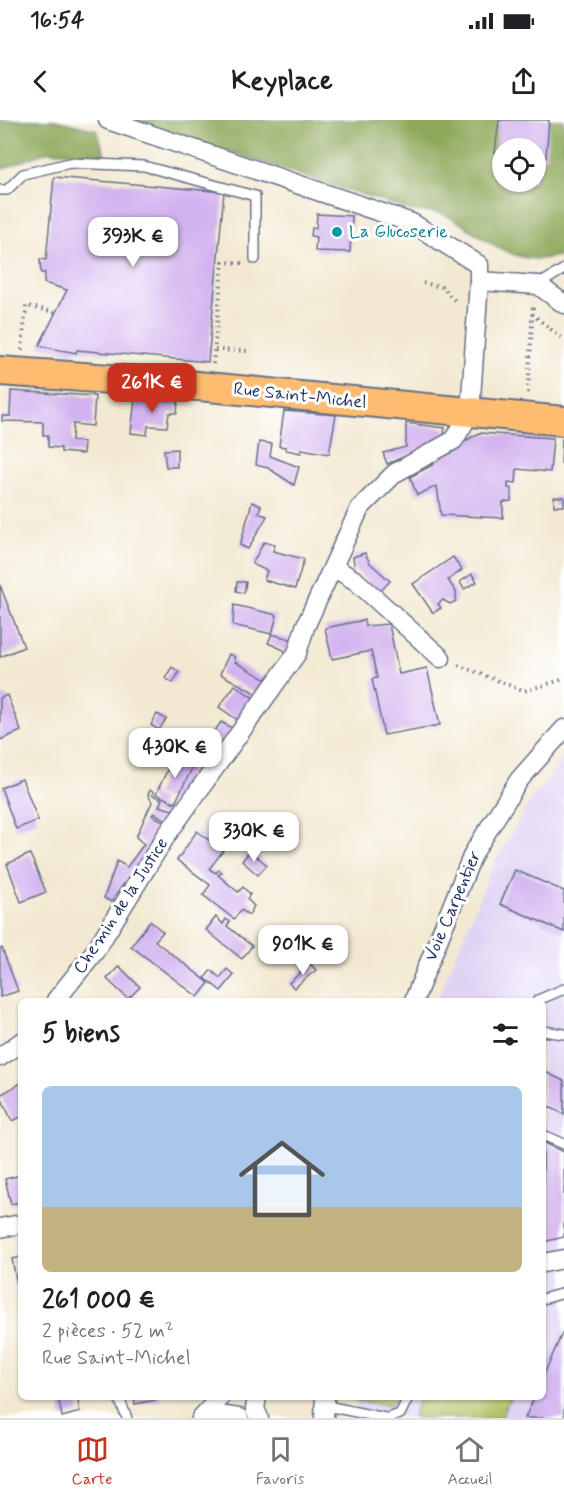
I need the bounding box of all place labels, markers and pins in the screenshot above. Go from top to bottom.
pin: 393K € [84,217,182,268]
place label: La Glucoserie [349,220,448,244]
marker: La Glucoserie [330,225,344,239]
pin: 261K € [103,363,201,414]
pin: 430K € [126,728,224,779]
pin: 330K € [205,812,303,863]
pin: 901K € [254,925,352,976]

